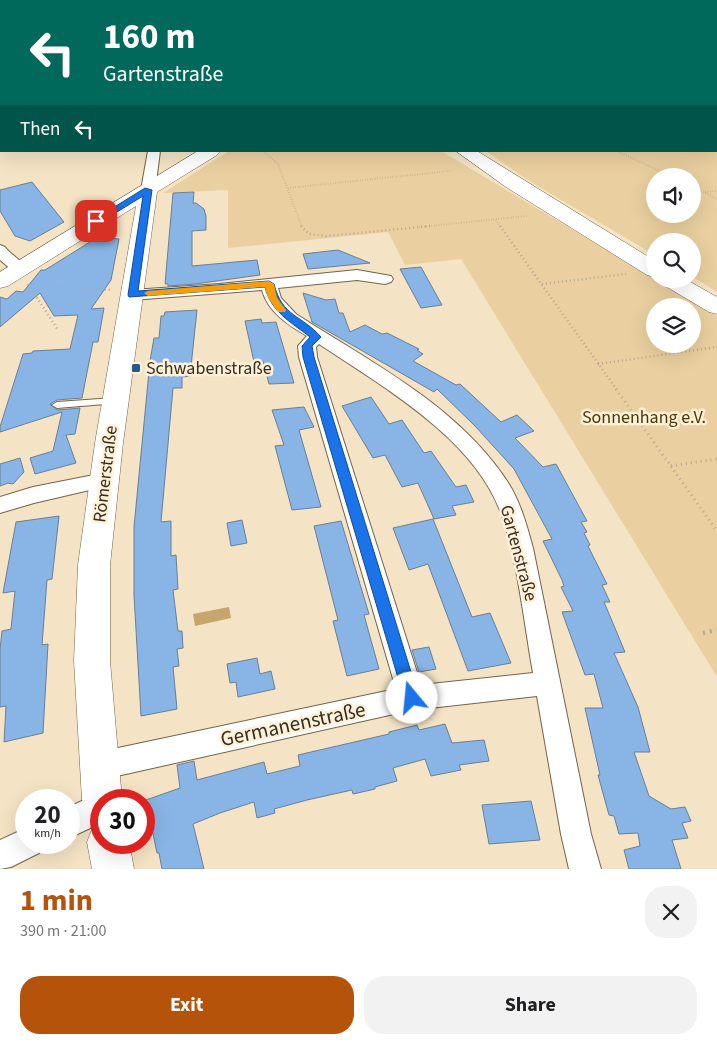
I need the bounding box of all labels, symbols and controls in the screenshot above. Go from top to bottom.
text: 160 m [103,12,195,62]
icon: left [20,20,85,85]
text: Gartenstraße [103,58,223,90]
icon: left [70,115,98,143]
text: Then [20,116,60,143]
map controls [646,168,701,353]
button: sound [646,168,701,223]
pin [75,200,117,242]
icon: arrive [82,207,110,235]
button: search [646,233,701,288]
button: layers [646,298,701,353]
place label: Schwabenstraße [146,356,272,381]
marker: Schwabenstraße [130,362,142,374]
park label: Sonnenhang e.V. [582,405,706,430]
street label: Römerstraße [87,424,124,524]
street label: Gartenstraße [494,502,543,604]
position arrow [385,671,437,723]
street label: Germanenstraße [218,694,368,754]
speed limit sign: 30 [90,789,155,854]
text: 20 [34,797,61,833]
text: km/h [34,825,61,842]
text: 1 min [20,879,93,922]
button: close [645,886,697,938]
text: 390 m · 21:00 [20,920,107,942]
button: Exit [20,976,354,1034]
button: Share [364,976,697,1034]

